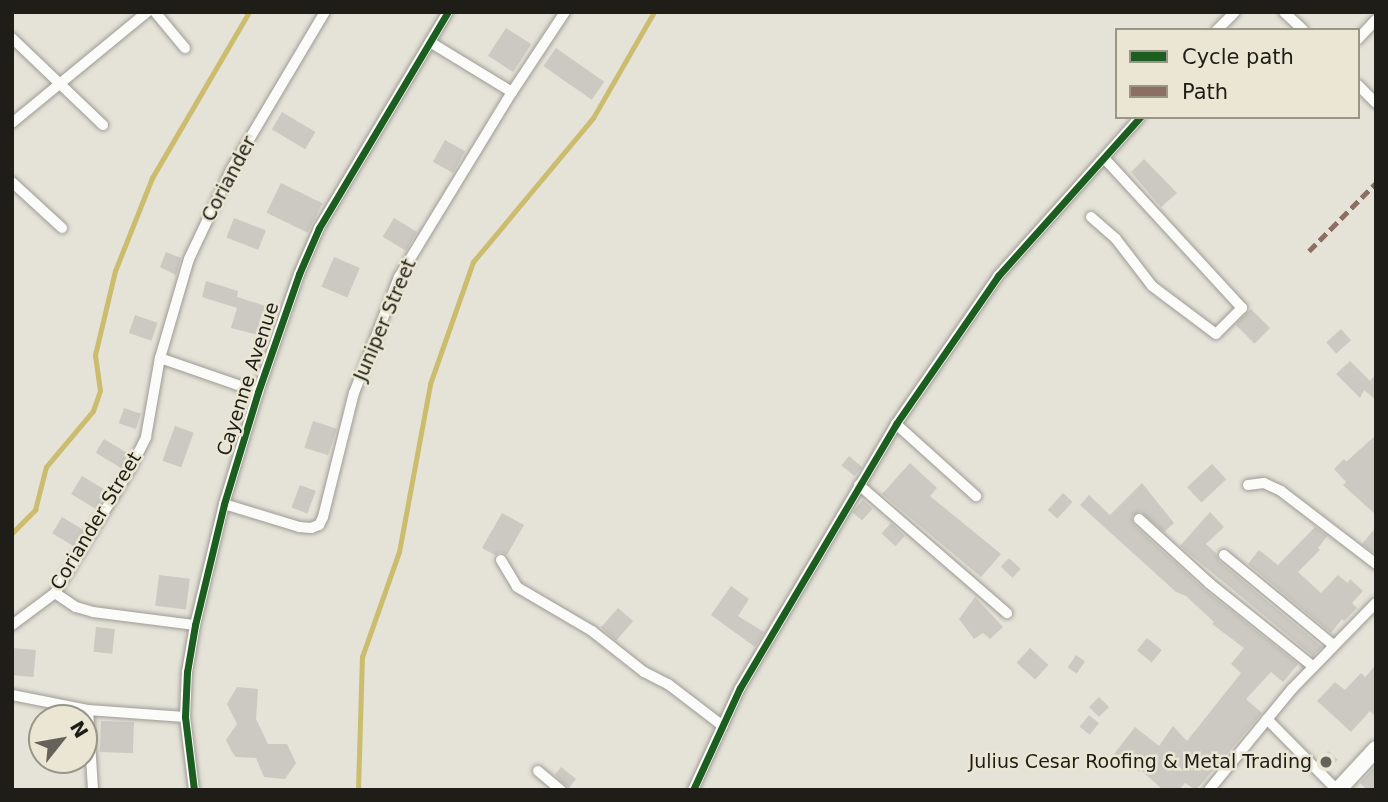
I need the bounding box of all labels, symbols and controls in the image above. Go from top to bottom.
legend [1115,28,1360,119]
text: Cycle path [1182,45,1294,69]
text: Path [1182,80,1228,104]
street label: Coriander [197,132,261,226]
street label: Juniper Street [349,256,421,384]
street label: Cayenne Avenue [212,299,284,459]
street label: Coriander Street [46,448,146,594]
north arrow [28,704,98,774]
text: N [66,717,93,742]
place label: Julius Cesar Roofing & Metal Trading [969,751,1312,773]
marker: Julius Cesar Roofing & Metal Trading [1318,754,1334,770]

